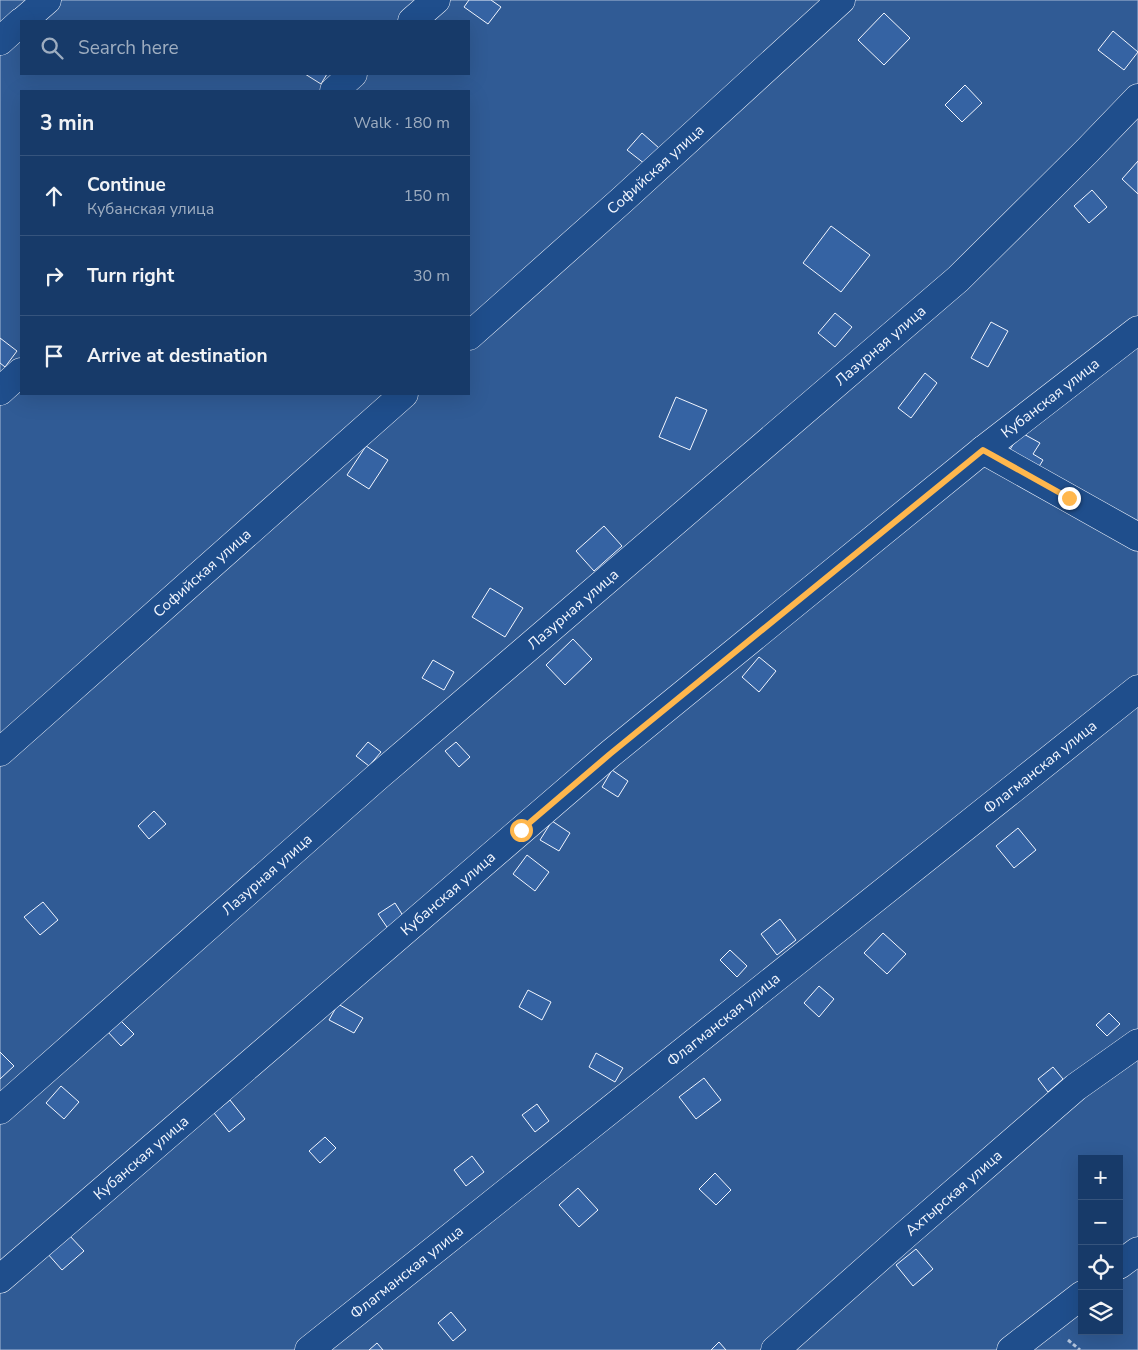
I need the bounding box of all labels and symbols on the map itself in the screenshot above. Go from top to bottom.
street label: Софийская улица [603,120,708,219]
street label: Лазурная улица [831,301,930,390]
street label: Кубанская улица [997,353,1104,442]
route end [1058,487,1081,510]
street label: Софийская улица [149,524,255,622]
street label: Лазурная улица [523,564,623,654]
street label: Флагманская улица [979,716,1101,818]
route start [510,819,533,842]
street label: Лазурная улица [217,829,316,920]
street label: Кубанская улица [396,847,500,940]
street label: Флагманская улица [663,968,784,1071]
street label: Кубанская улица [89,1111,193,1204]
street label: Ахтырская улица [901,1145,1006,1240]
street label: Флагманская улица [346,1221,468,1323]

